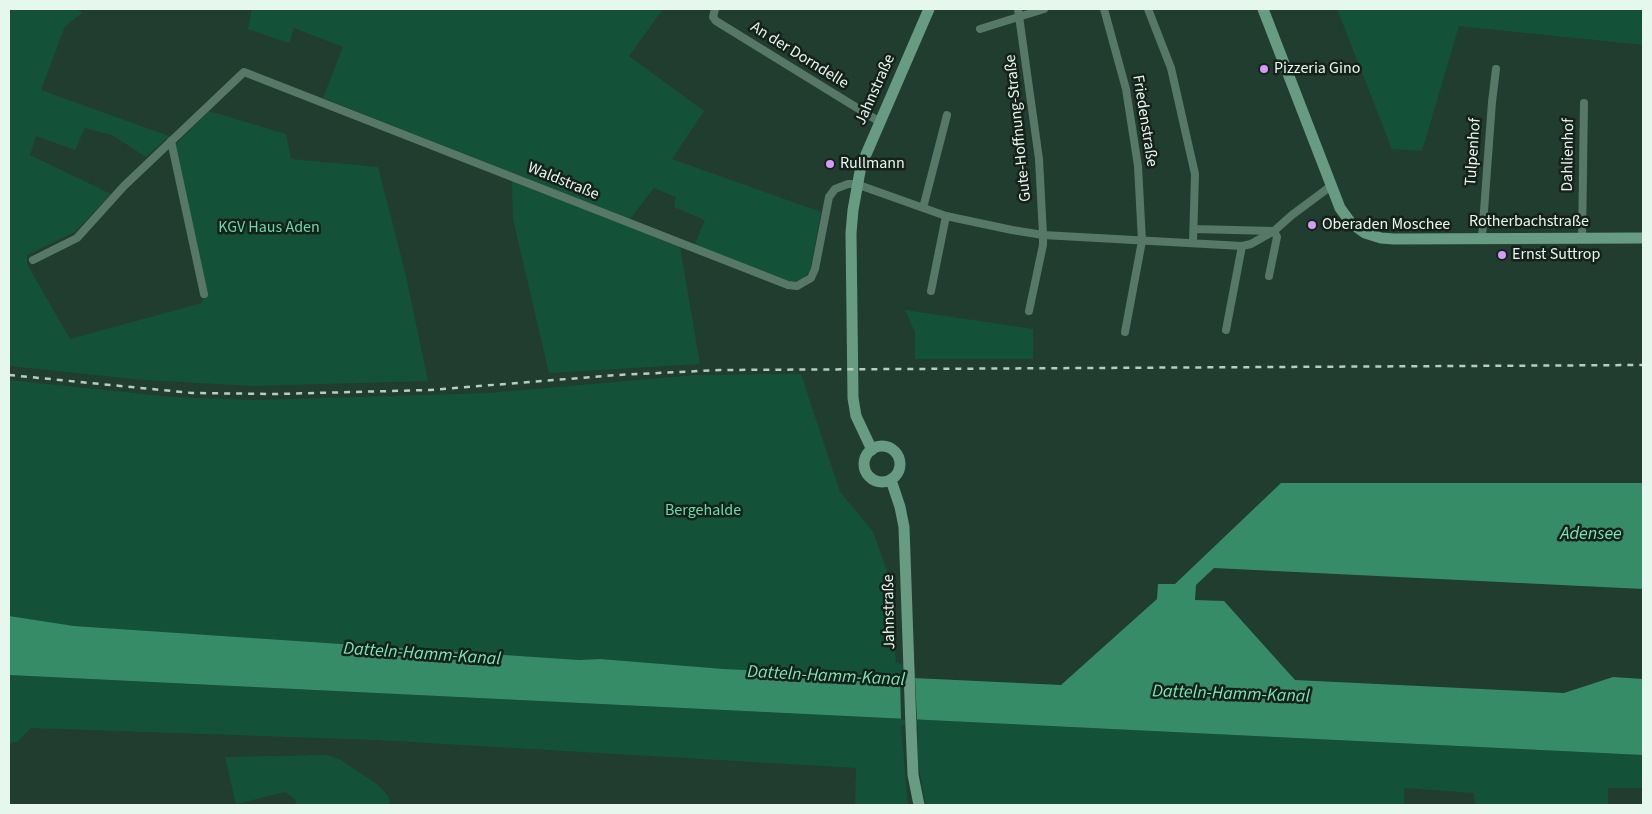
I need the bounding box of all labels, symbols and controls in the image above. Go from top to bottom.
street label: An der Dorndelle [746,18,852,94]
street label: Jahnstraße [852,52,900,128]
street label: Gute-Hoffnung-Straße [1002,53,1036,203]
place label: Pizzeria Gino [1274,59,1360,79]
marker: Pizzeria Gino [1258,63,1270,75]
street label: Friedenstraße [1127,74,1161,168]
street label: Tulpenhof [1462,117,1486,187]
street label: Dahlienhof [1559,118,1579,192]
place label: Rullmann [840,154,905,174]
marker: Rullmann [824,158,836,170]
street label: Waldstraße [524,159,602,205]
street label: Rotherbachstraße [1469,212,1589,232]
place label: Oberaden Moschee [1322,215,1450,235]
park label: KGV Haus Aden [218,218,320,238]
marker: Oberaden Moschee [1306,219,1318,231]
place label: Ernst Suttrop [1512,245,1600,265]
marker: Ernst Suttrop [1496,249,1508,261]
park label: Bergehalde [665,501,741,521]
water label: Adensee [1560,524,1622,546]
street label: Jahnstraße [880,574,900,650]
water label: Datteln-Hamm-Kanal [343,639,501,671]
water label: Datteln-Hamm-Kanal [747,662,905,692]
water label: Datteln-Hamm-Kanal [1152,681,1310,709]

